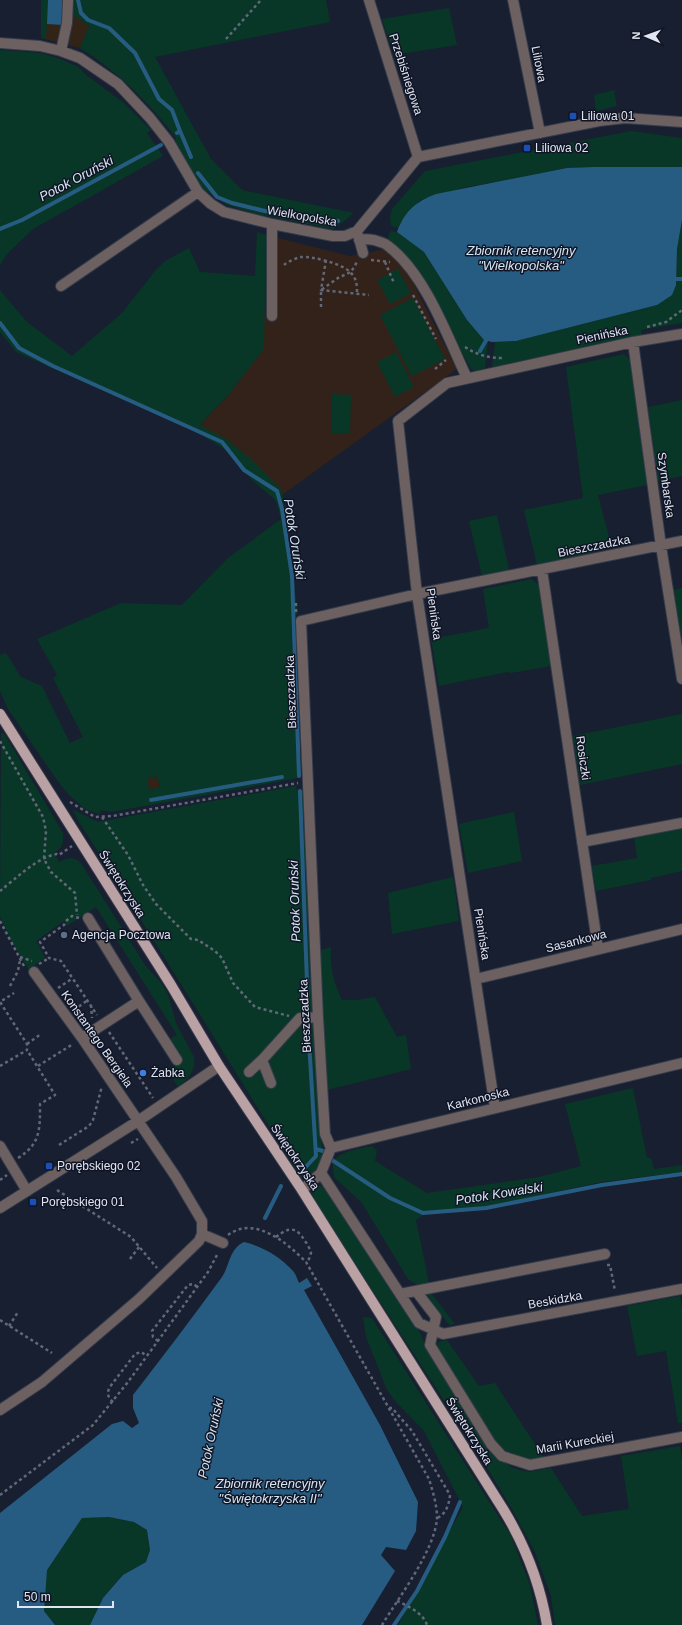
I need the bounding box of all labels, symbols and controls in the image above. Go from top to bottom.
north arrow [626,16,666,56]
text: N [630,31,642,40]
street label: Przebiśniegowa [386,32,426,117]
street label: Liliowa [529,45,549,84]
place label: Liliowa 01 [581,109,635,123]
marker: Liliowa 01 [568,111,578,121]
place label: Liliowa 02 [535,141,589,155]
marker: Liliowa 02 [522,143,532,153]
water label: Potok Oruński [37,152,117,204]
street label: Wielkopolska [266,203,338,229]
water label: Zbiornik retencyjny "Wielkopolska" [465,243,577,273]
street label: Pienińska [575,323,629,347]
street label: Szymbarska [654,451,678,519]
water label: Potok Oruński [281,498,308,582]
street label: Bieszczadzka [557,532,632,560]
street label: Pienińska [423,587,445,641]
street label: Bieszczadzka [283,655,299,729]
street label: Rosiczki [573,735,593,781]
street label: Świętokrzyska [96,847,149,921]
water label: Potok Oruński [286,859,303,942]
street label: Pienińska [471,907,493,961]
street label: Sasankowa [544,927,608,955]
place label: Agencja Pocztowa [72,928,171,942]
marker: Agencja Pocztowa [59,930,69,940]
street label: Bieszczadzka [296,979,314,1053]
street label: Konstantego Bergiela [58,988,136,1090]
place label: Żabka [151,1066,185,1080]
marker: Żabka [138,1068,148,1078]
street label: Karkonoska [446,1084,511,1113]
street label: Świętokrzyska [268,1121,323,1193]
place label: Porębskiego 02 [57,1159,141,1173]
marker: Porębskiego 02 [44,1161,54,1171]
water label: Potok Kowalski [454,1179,545,1208]
place label: Porębskiego 01 [41,1195,125,1209]
marker: Porębskiego 01 [28,1197,38,1207]
street label: Beskidzka [527,1288,583,1312]
street label: Świętokrzyska [443,1394,496,1468]
water label: Potok Oruński [195,1396,227,1480]
street label: Marii Kureckiej [535,1429,615,1457]
water label: Zbiornik retencyjny "Świętokrzyska II" [214,1476,326,1506]
scale bar [18,1583,113,1609]
text: 50 m [24,1590,51,1604]

